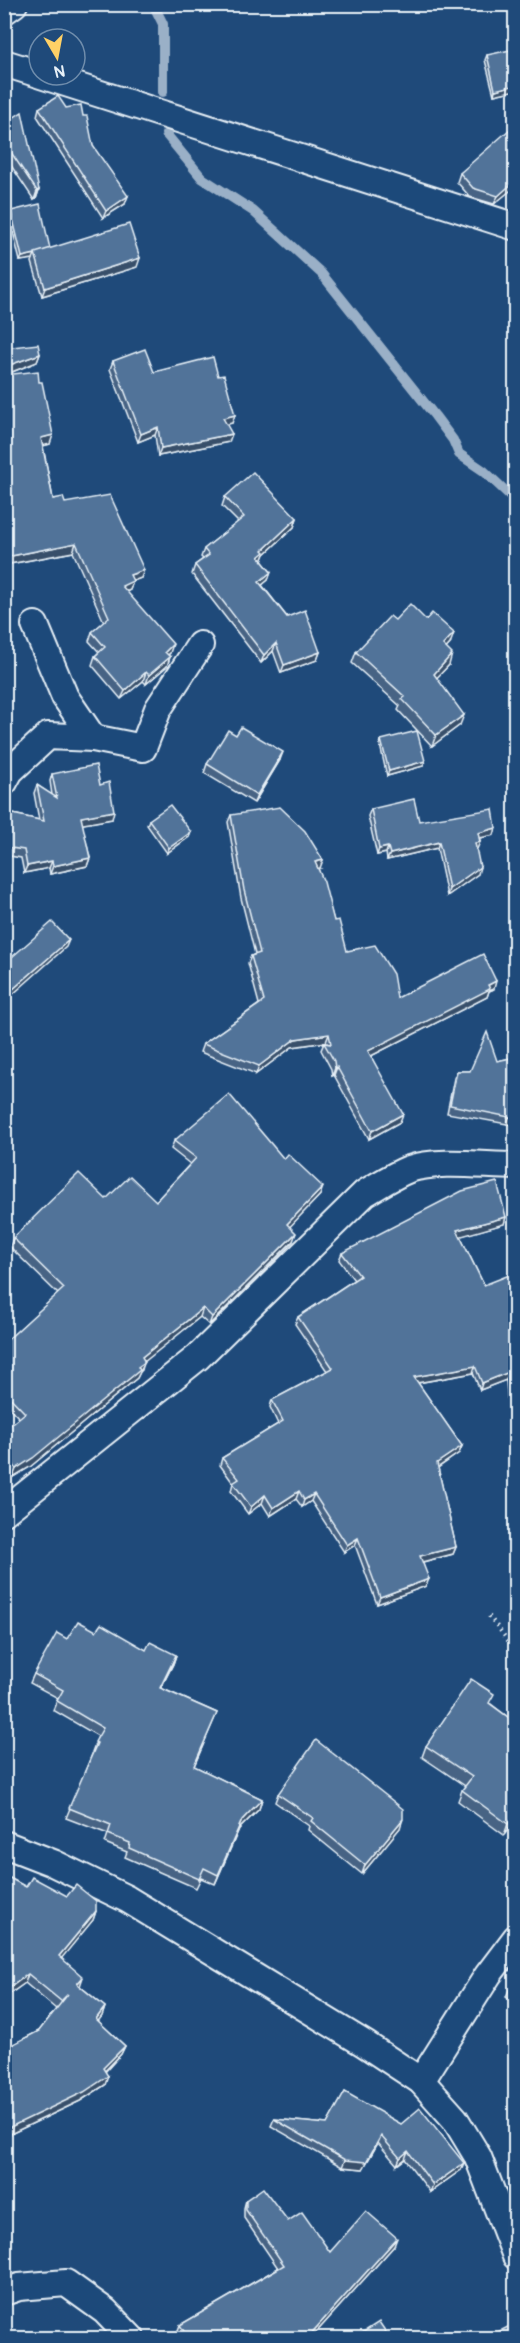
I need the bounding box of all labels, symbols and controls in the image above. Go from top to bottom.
north arrow [27,27,87,87]
text: N [52,60,66,82]

